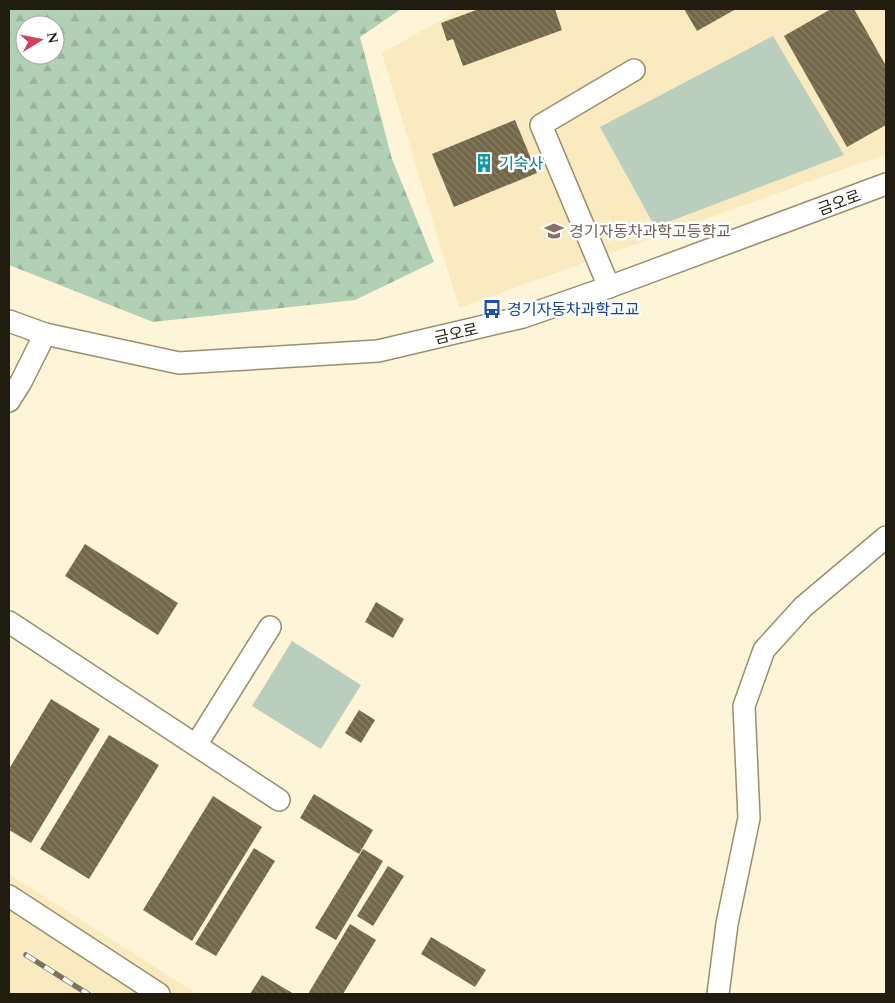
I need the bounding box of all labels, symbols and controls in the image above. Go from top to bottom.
north arrow [15,15,65,65]
text: N [41,30,64,45]
building icon: 기숙사 [473,152,495,174]
place label: 기숙사 [499,152,543,176]
street label: 금오로 [814,184,864,222]
school or university icon: 경기자동차과학고등학교 [543,220,565,242]
place label: 경기자동차과학고등학교 [569,220,731,244]
bus stop icon: 경기자동차과학고교 [481,298,503,320]
place label: 경기자동차과학고교 [507,298,639,322]
street label: 금오로 [432,317,481,351]

